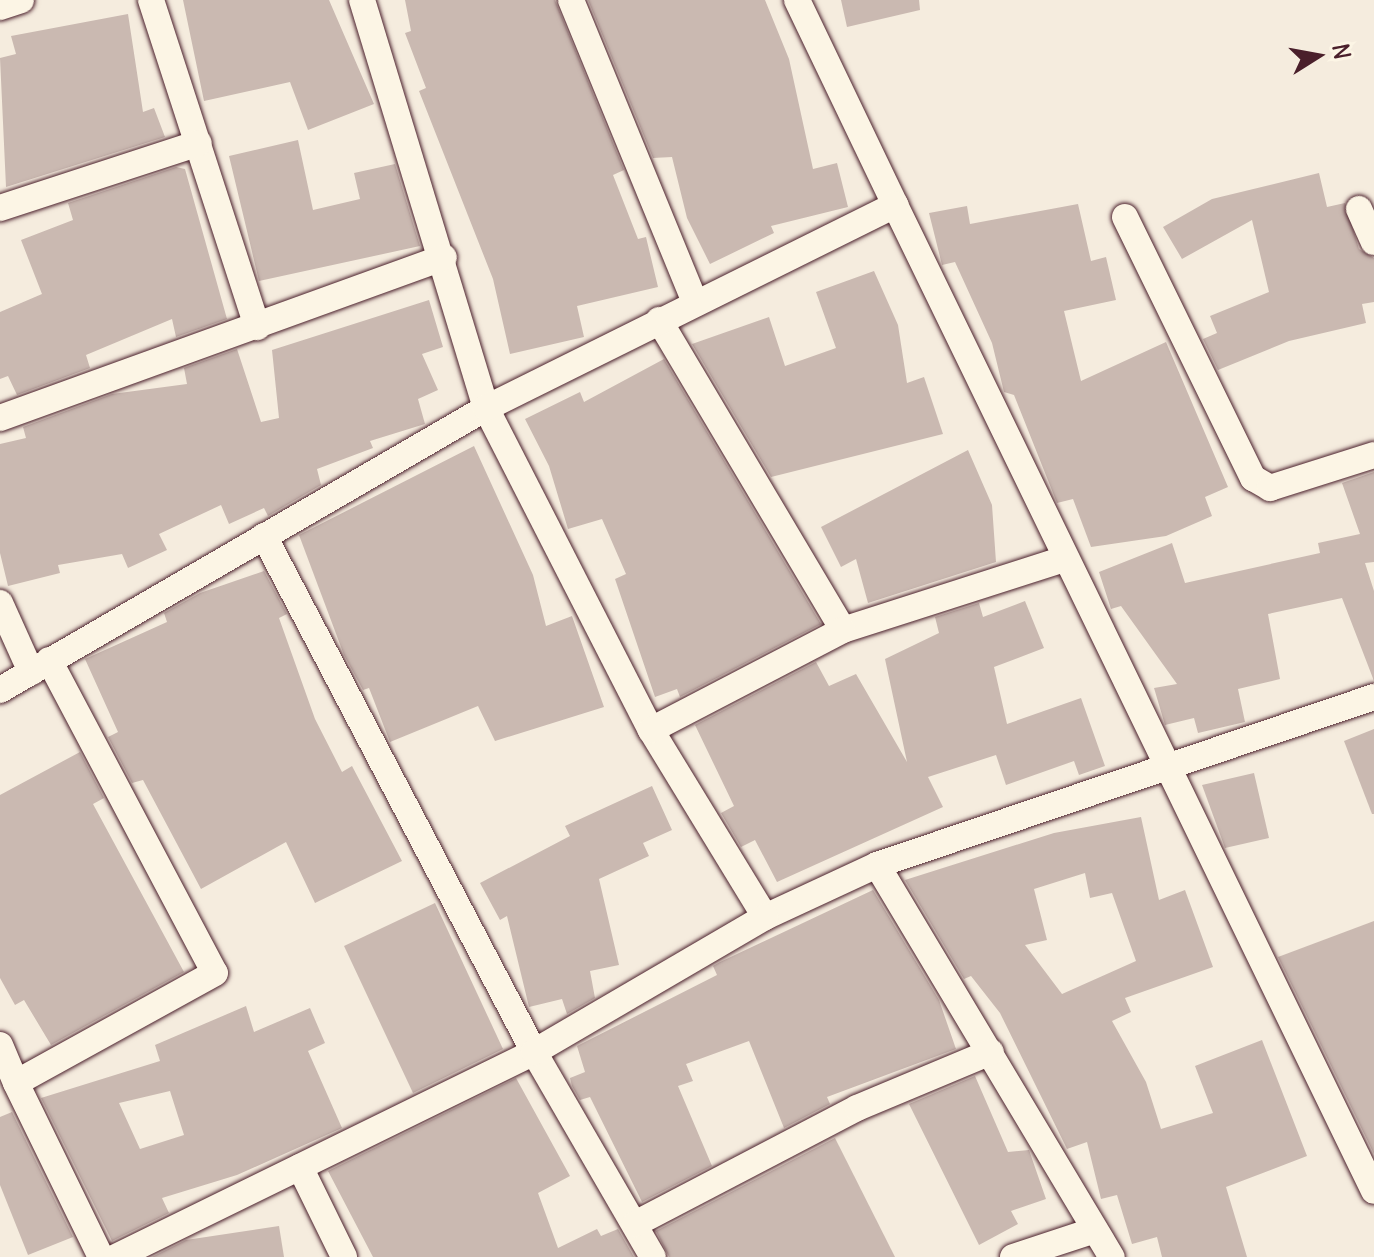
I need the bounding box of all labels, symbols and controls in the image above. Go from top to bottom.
north arrow [1278,16,1358,96]
text: N [1326,41,1357,62]

